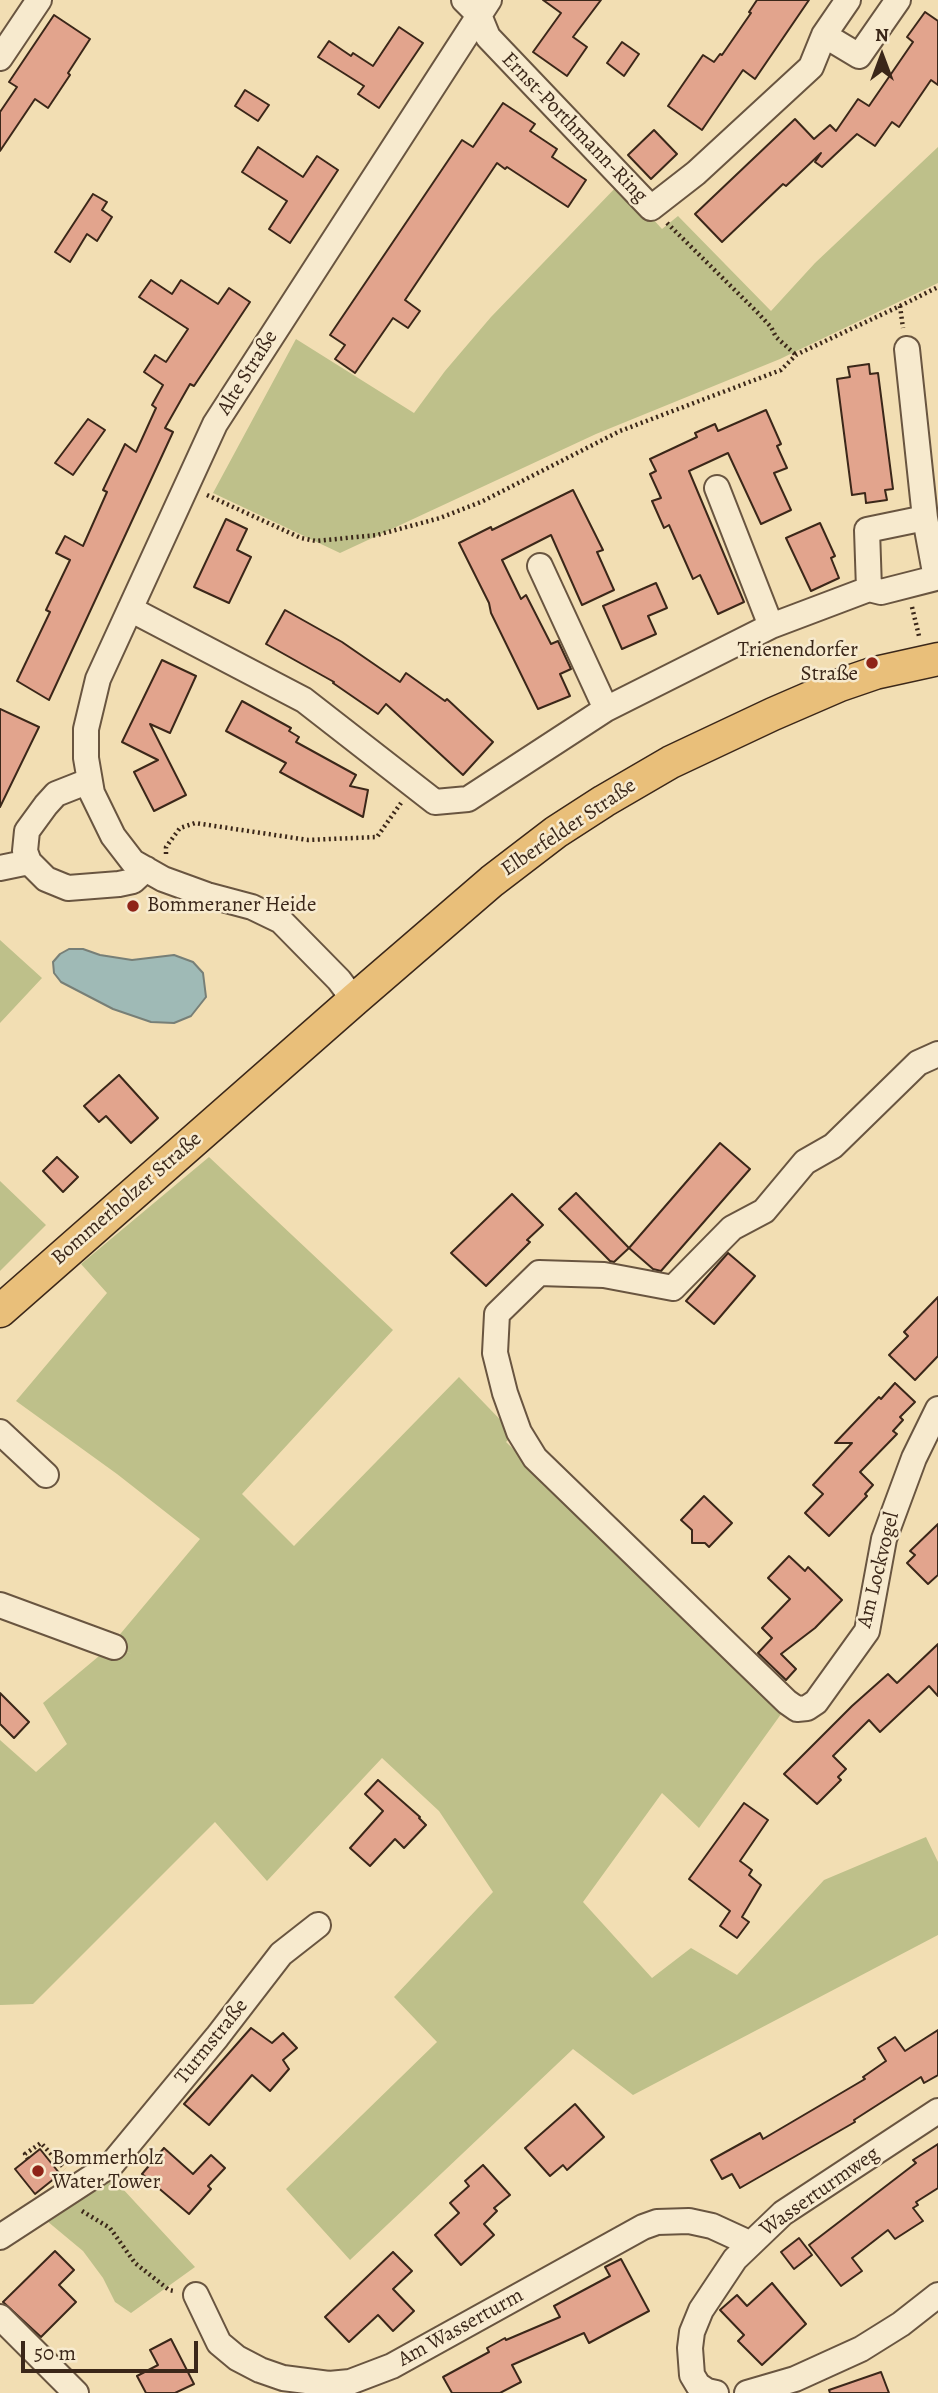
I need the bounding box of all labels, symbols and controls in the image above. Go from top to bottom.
north arrow [847,21,917,91]
text: N [875,22,889,48]
street label: Ernst-Porthmann-Ring [496,47,652,209]
street label: Alte Straße [212,326,284,420]
place label: Trienendorfer Straße [738,638,858,688]
marker: Trienendorfer Straße [864,655,880,671]
street label: Elberfelder Straße [497,774,641,882]
place label: Bommeraner Heide [147,893,316,919]
marker: Bommeraner Heide [125,898,141,914]
street label: Bommerholzer Straße [47,1127,207,1271]
street label: Am Lockvogel [852,1509,906,1631]
street label: Turmstraße [170,1994,254,2090]
street label: Wasserturmweg [756,2142,884,2242]
place label: Bommerholz Water Tower [52,2146,164,2196]
marker: Bommerholz Water Tower [30,2163,46,2179]
street label: Am Wasserturm [394,2283,528,2373]
scale bar [24,2326,201,2370]
text: 50 m [34,2339,76,2367]

